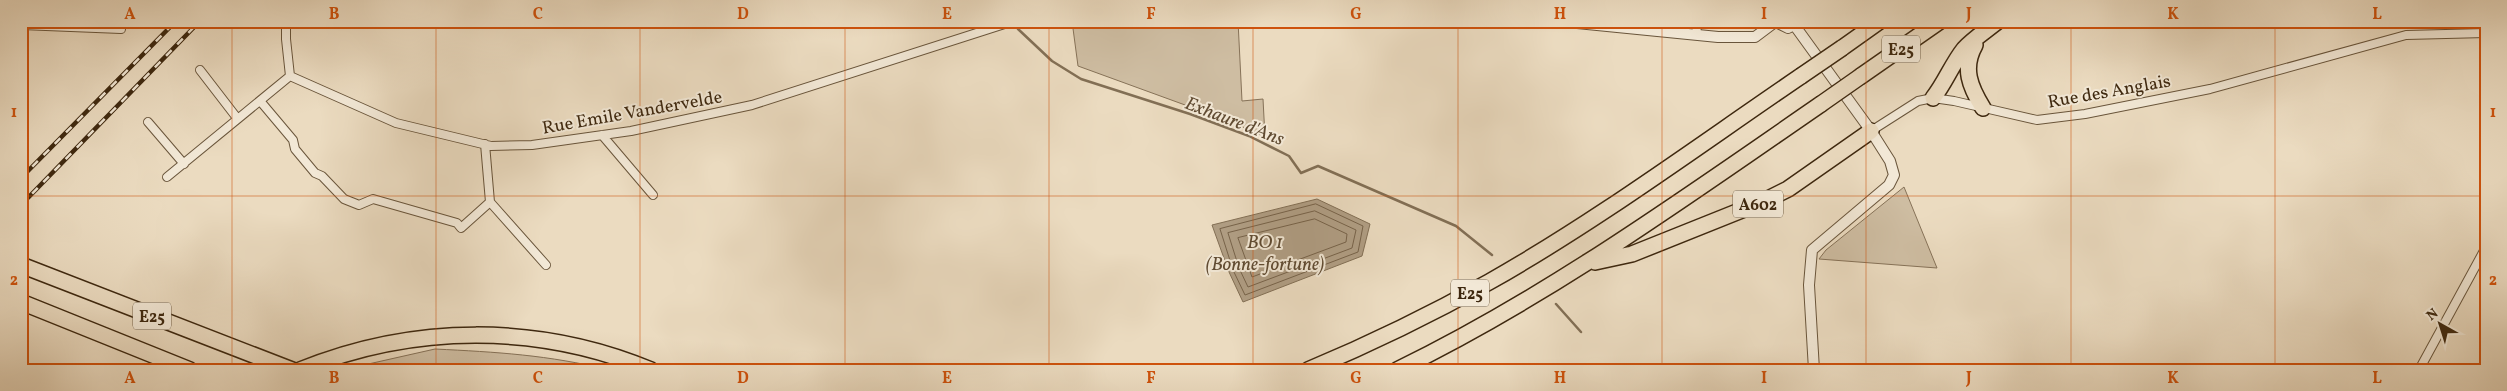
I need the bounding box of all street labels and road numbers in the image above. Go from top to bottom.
road number: E25 [1882,36,1920,62]
street label: Rue des Anglais [2046,69,2173,116]
street label: Rue Emile Vandervelde [540,85,724,142]
road number: A602 [1733,190,1783,218]
road number: E25 [1451,280,1489,306]
road number: E25 [133,302,171,330]

